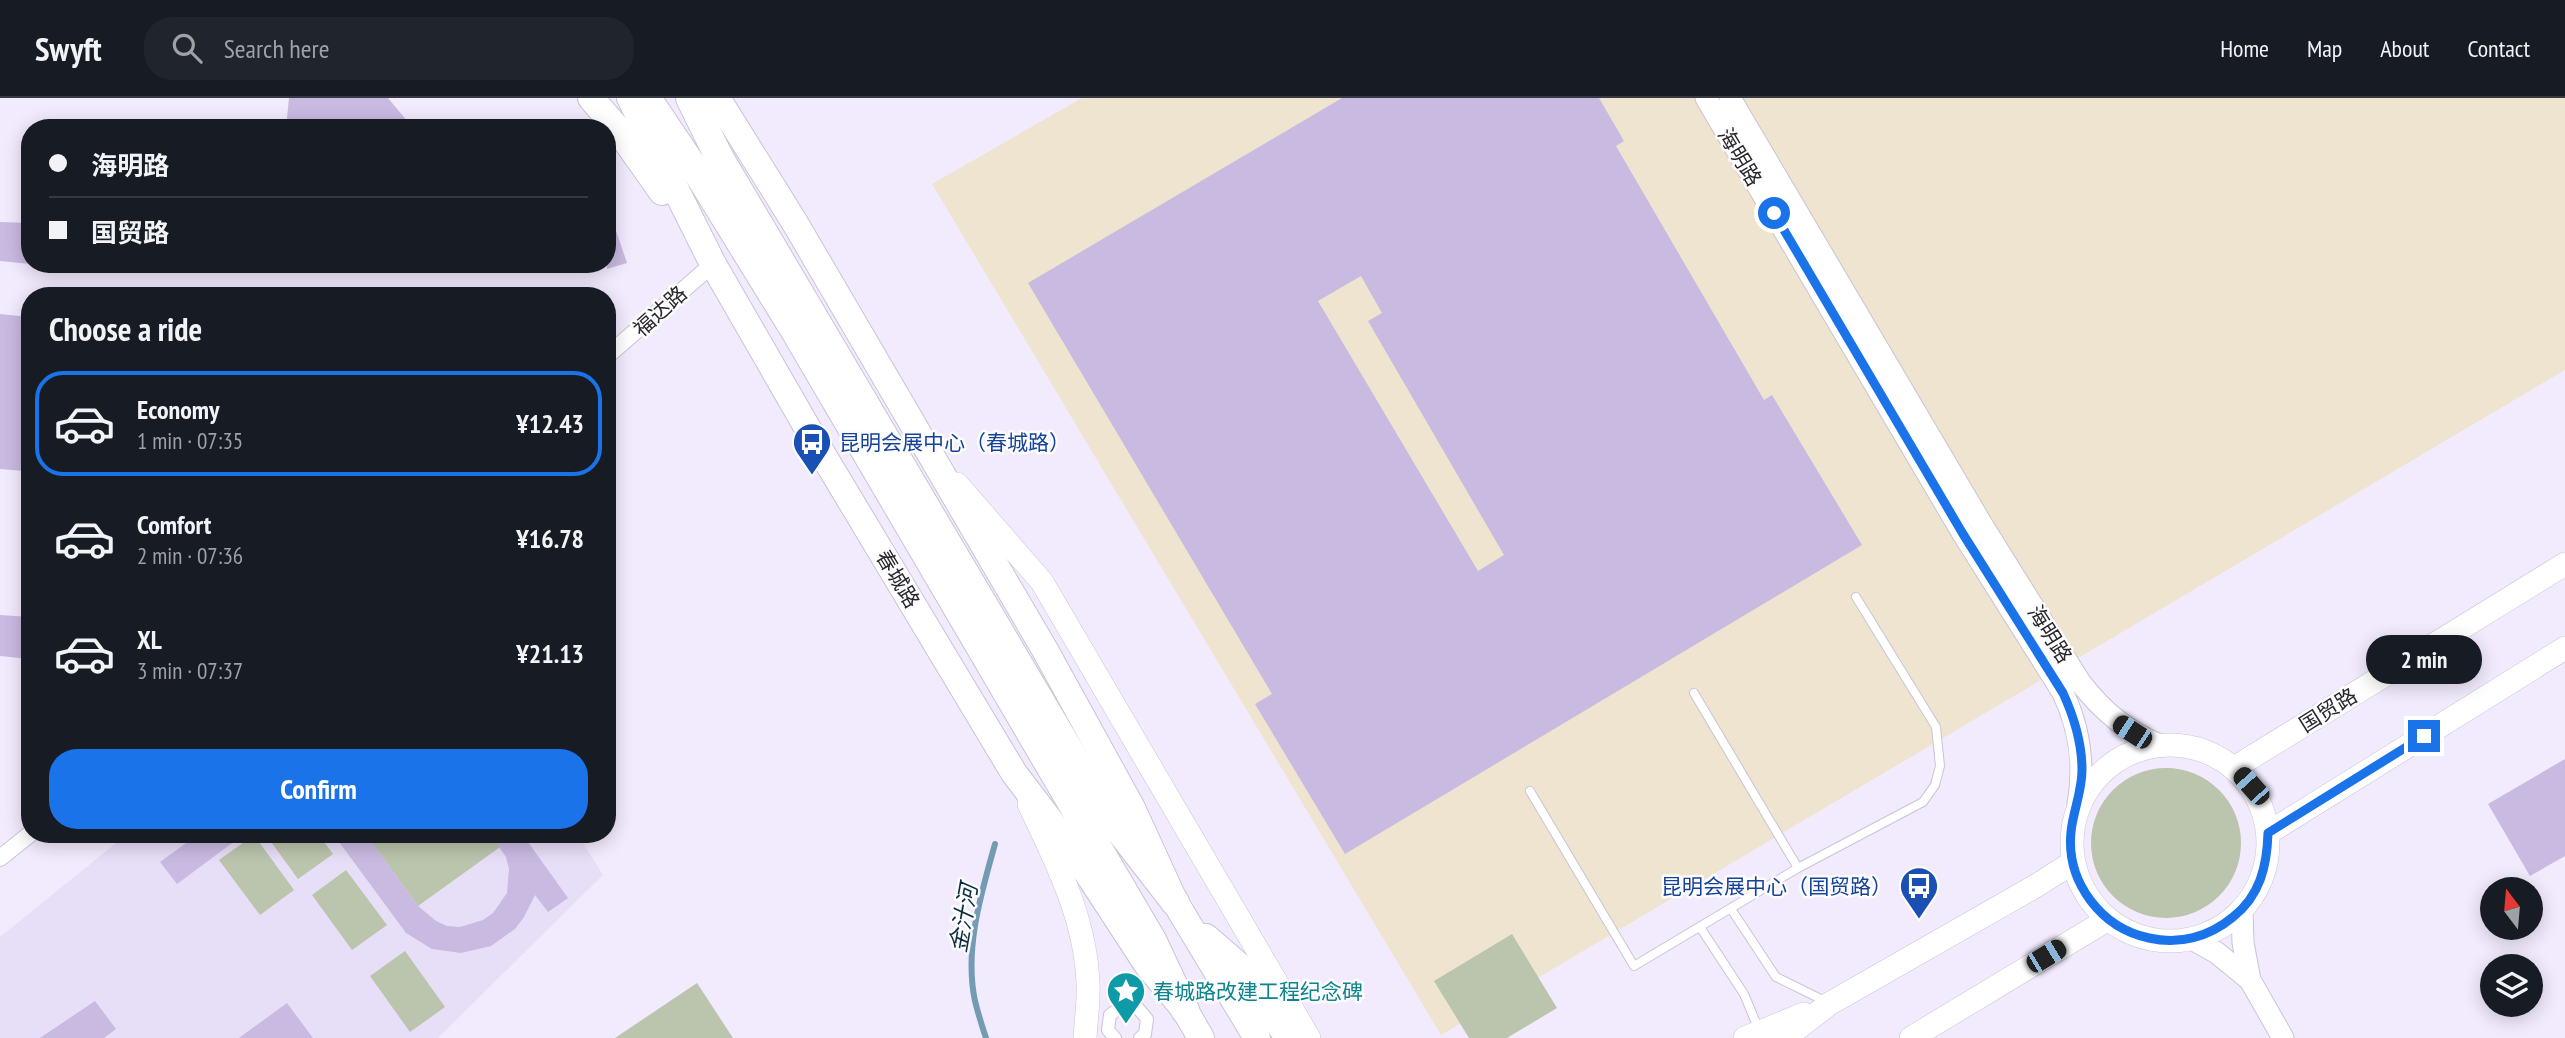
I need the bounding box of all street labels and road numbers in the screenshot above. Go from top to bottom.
street label: 海明路 [1712,123,1768,191]
street label: 福达路 [628,280,692,342]
street label: 春城路 [870,545,926,613]
street label: 海明路 [2022,600,2078,668]
street label: 国贸路 [2294,682,2362,738]

